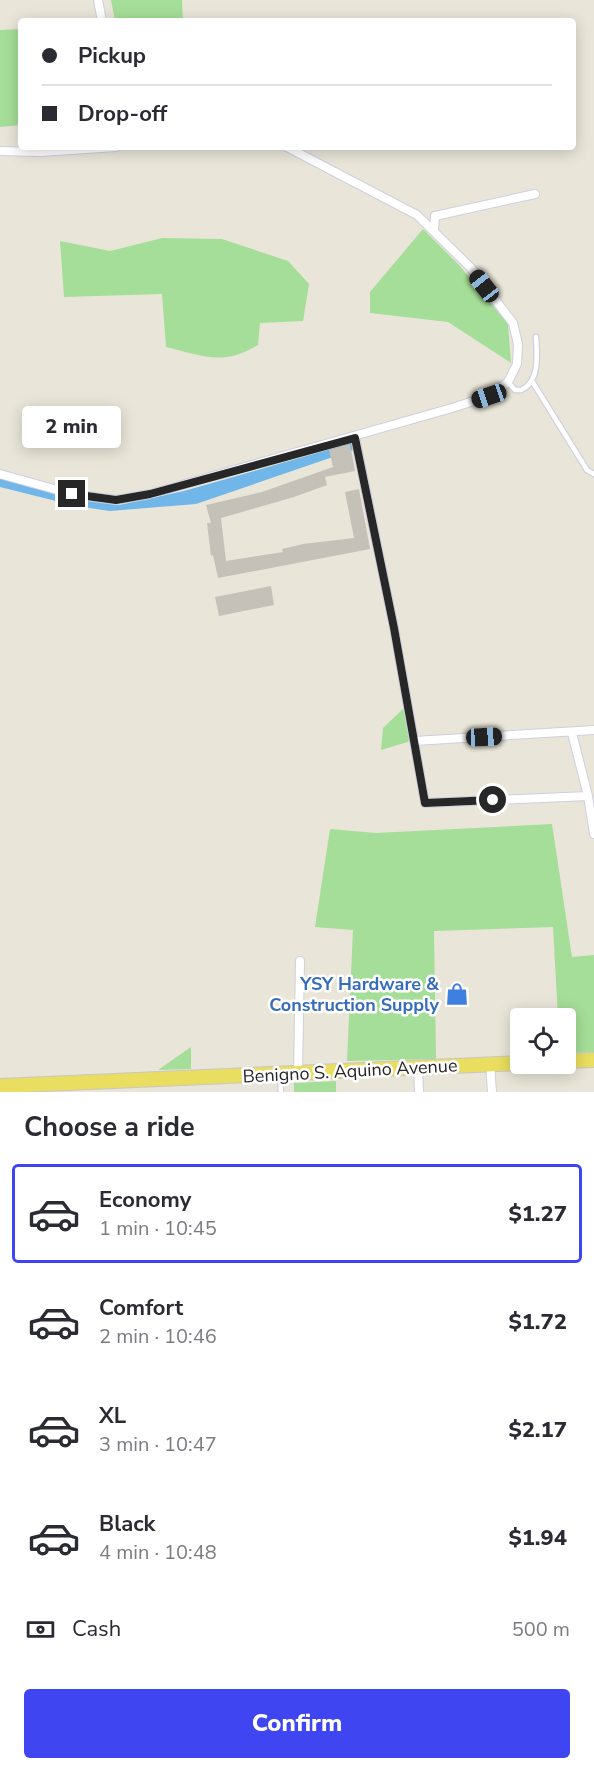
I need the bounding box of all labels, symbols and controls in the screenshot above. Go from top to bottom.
text: Pickup [78,41,146,71]
text: Drop-off [78,99,167,129]
car [466,266,502,306]
car [469,382,509,410]
callout: 2 min [22,407,122,449]
text: 2 min [45,413,98,440]
route end [58,480,85,507]
car [466,727,502,747]
route start [479,786,506,813]
place label: YSY Hardware & Construction Supply [269,972,440,1017]
shop icon: YSY Hardware & Construction Supply [444,981,470,1007]
map controls [510,1008,576,1074]
button: locate [510,1008,576,1074]
street label: Benigno S. Aquino Avenue [242,1053,458,1089]
text: Choose a ride [24,1109,195,1146]
text: Economy [99,1185,191,1215]
icon: car [27,1187,81,1241]
text: $1.27 [508,1199,567,1229]
text: 1 min · 10:45 [99,1215,217,1242]
text: Comfort [99,1293,183,1323]
icon: car [27,1295,81,1349]
text: $1.72 [508,1307,567,1337]
text: 2 min · 10:46 [99,1323,217,1350]
text: XL [99,1401,126,1431]
icon: car [27,1403,81,1457]
text: $2.17 [508,1415,567,1445]
text: 3 min · 10:47 [99,1431,217,1458]
text: Black [99,1509,155,1539]
icon: car [27,1511,81,1565]
text: $1.94 [508,1523,567,1553]
text: 4 min · 10:48 [99,1539,217,1566]
icon: cash [24,1613,57,1646]
text: Cash [72,1614,121,1644]
text: 500 m [512,1616,570,1643]
button: Confirm [24,1689,570,1758]

